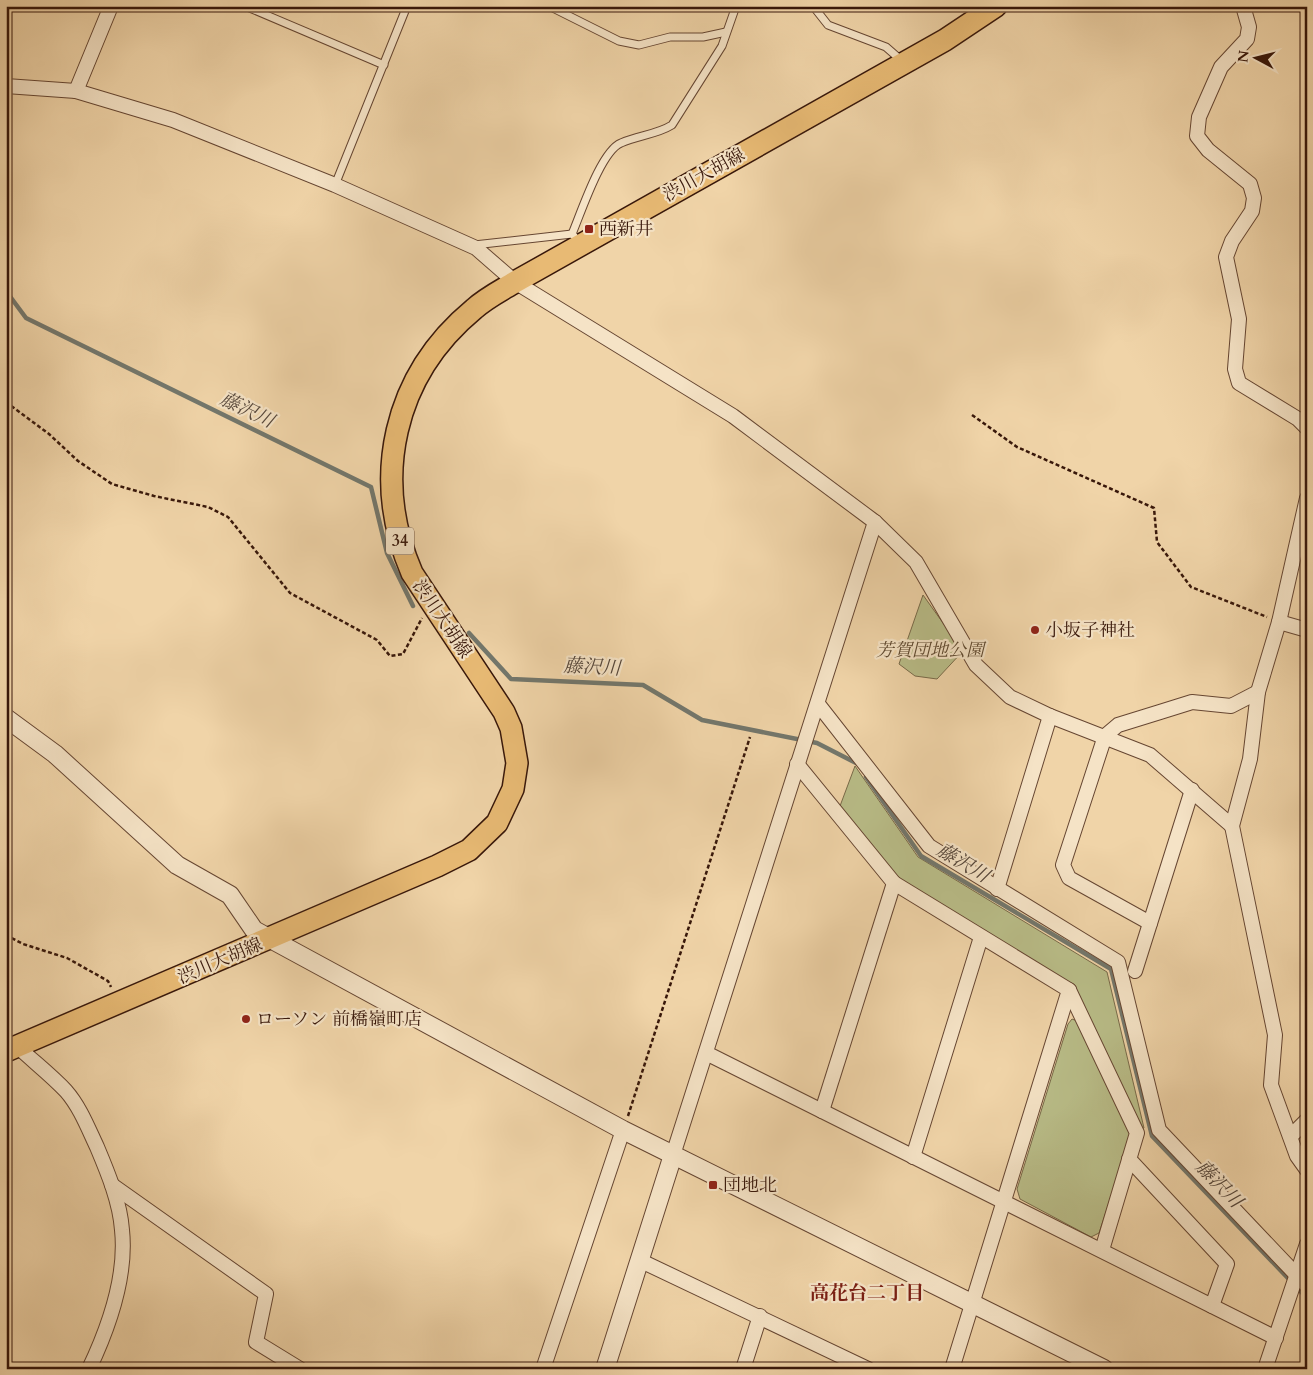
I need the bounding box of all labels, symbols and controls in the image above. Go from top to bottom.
north arrow [1230,32,1280,82]
text: N [1233,49,1254,64]
street label: 渋川大胡線 [659,142,749,208]
place label: 西新井 [599,217,653,242]
marker: 西新井 [583,223,595,235]
water label: 藤沢川 [216,386,280,435]
road number: 34 [386,528,414,554]
street label: 渋川大胡線 [406,575,478,663]
place label: 小坂子神社 [1045,618,1135,643]
marker: 小坂子神社 [1029,624,1041,636]
park label: 芳賀団地公園 [876,638,987,663]
water label: 藤沢川 [563,653,623,682]
water label: 藤沢川 [932,837,996,890]
street label: 渋川大胡線 [174,932,266,990]
place label: ローソン 前橋嶺町店 [256,1007,422,1032]
marker: ローソン 前橋嶺町店 [240,1013,252,1025]
water label: 藤沢川 [1190,1154,1250,1215]
place label: 団地北 [723,1173,777,1198]
marker: 団地北 [707,1179,719,1191]
district label: 高花台二丁目 [810,1280,924,1306]

